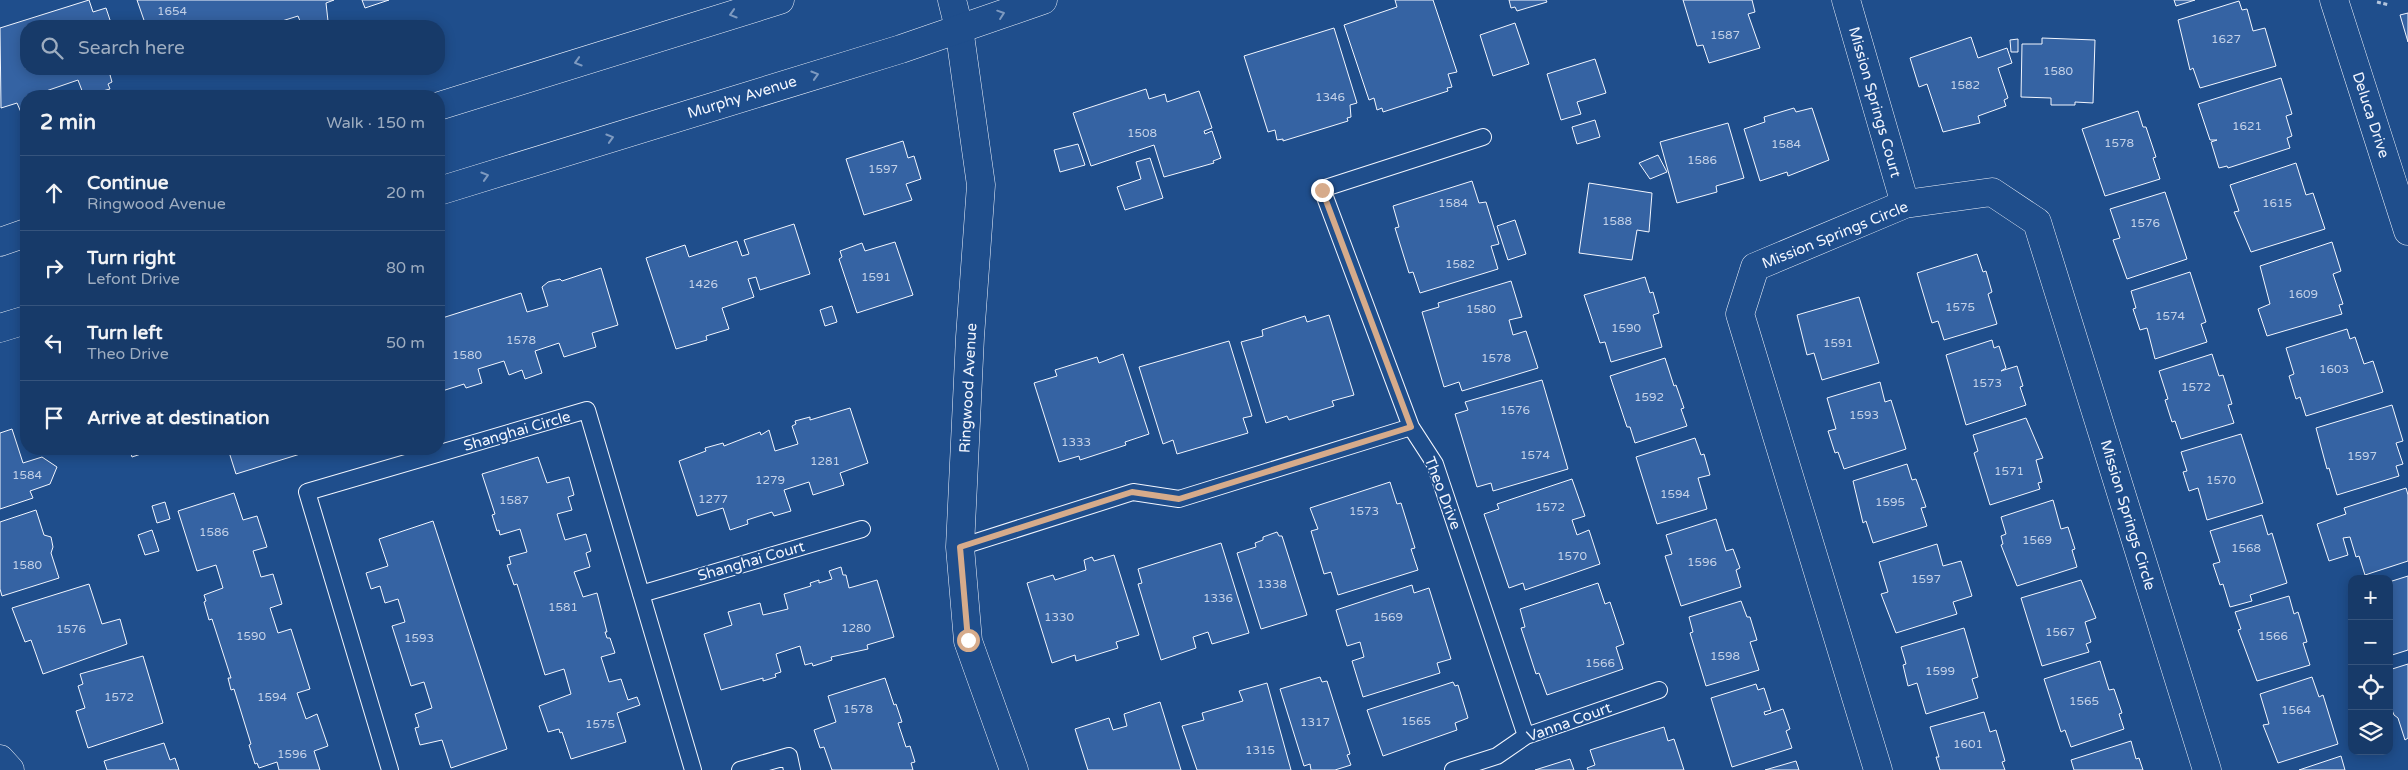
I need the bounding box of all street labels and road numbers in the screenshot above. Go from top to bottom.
street label: Mission Springs Court [1845,25,1905,180]
street label: Deluca Drive [2349,70,2393,160]
street label: Murphy Avenue [685,72,799,122]
street label: Mission Springs Circle [1759,197,1911,273]
street label: Ringwood Avenue [956,323,980,453]
street label: Shanghai Circle [461,407,573,455]
street label: Mission Springs Circle [2097,438,2159,592]
street label: Theo Drive [1421,454,1465,532]
street label: Shanghai Court [695,537,807,585]
street label: Vanna Court [1524,698,1614,746]

